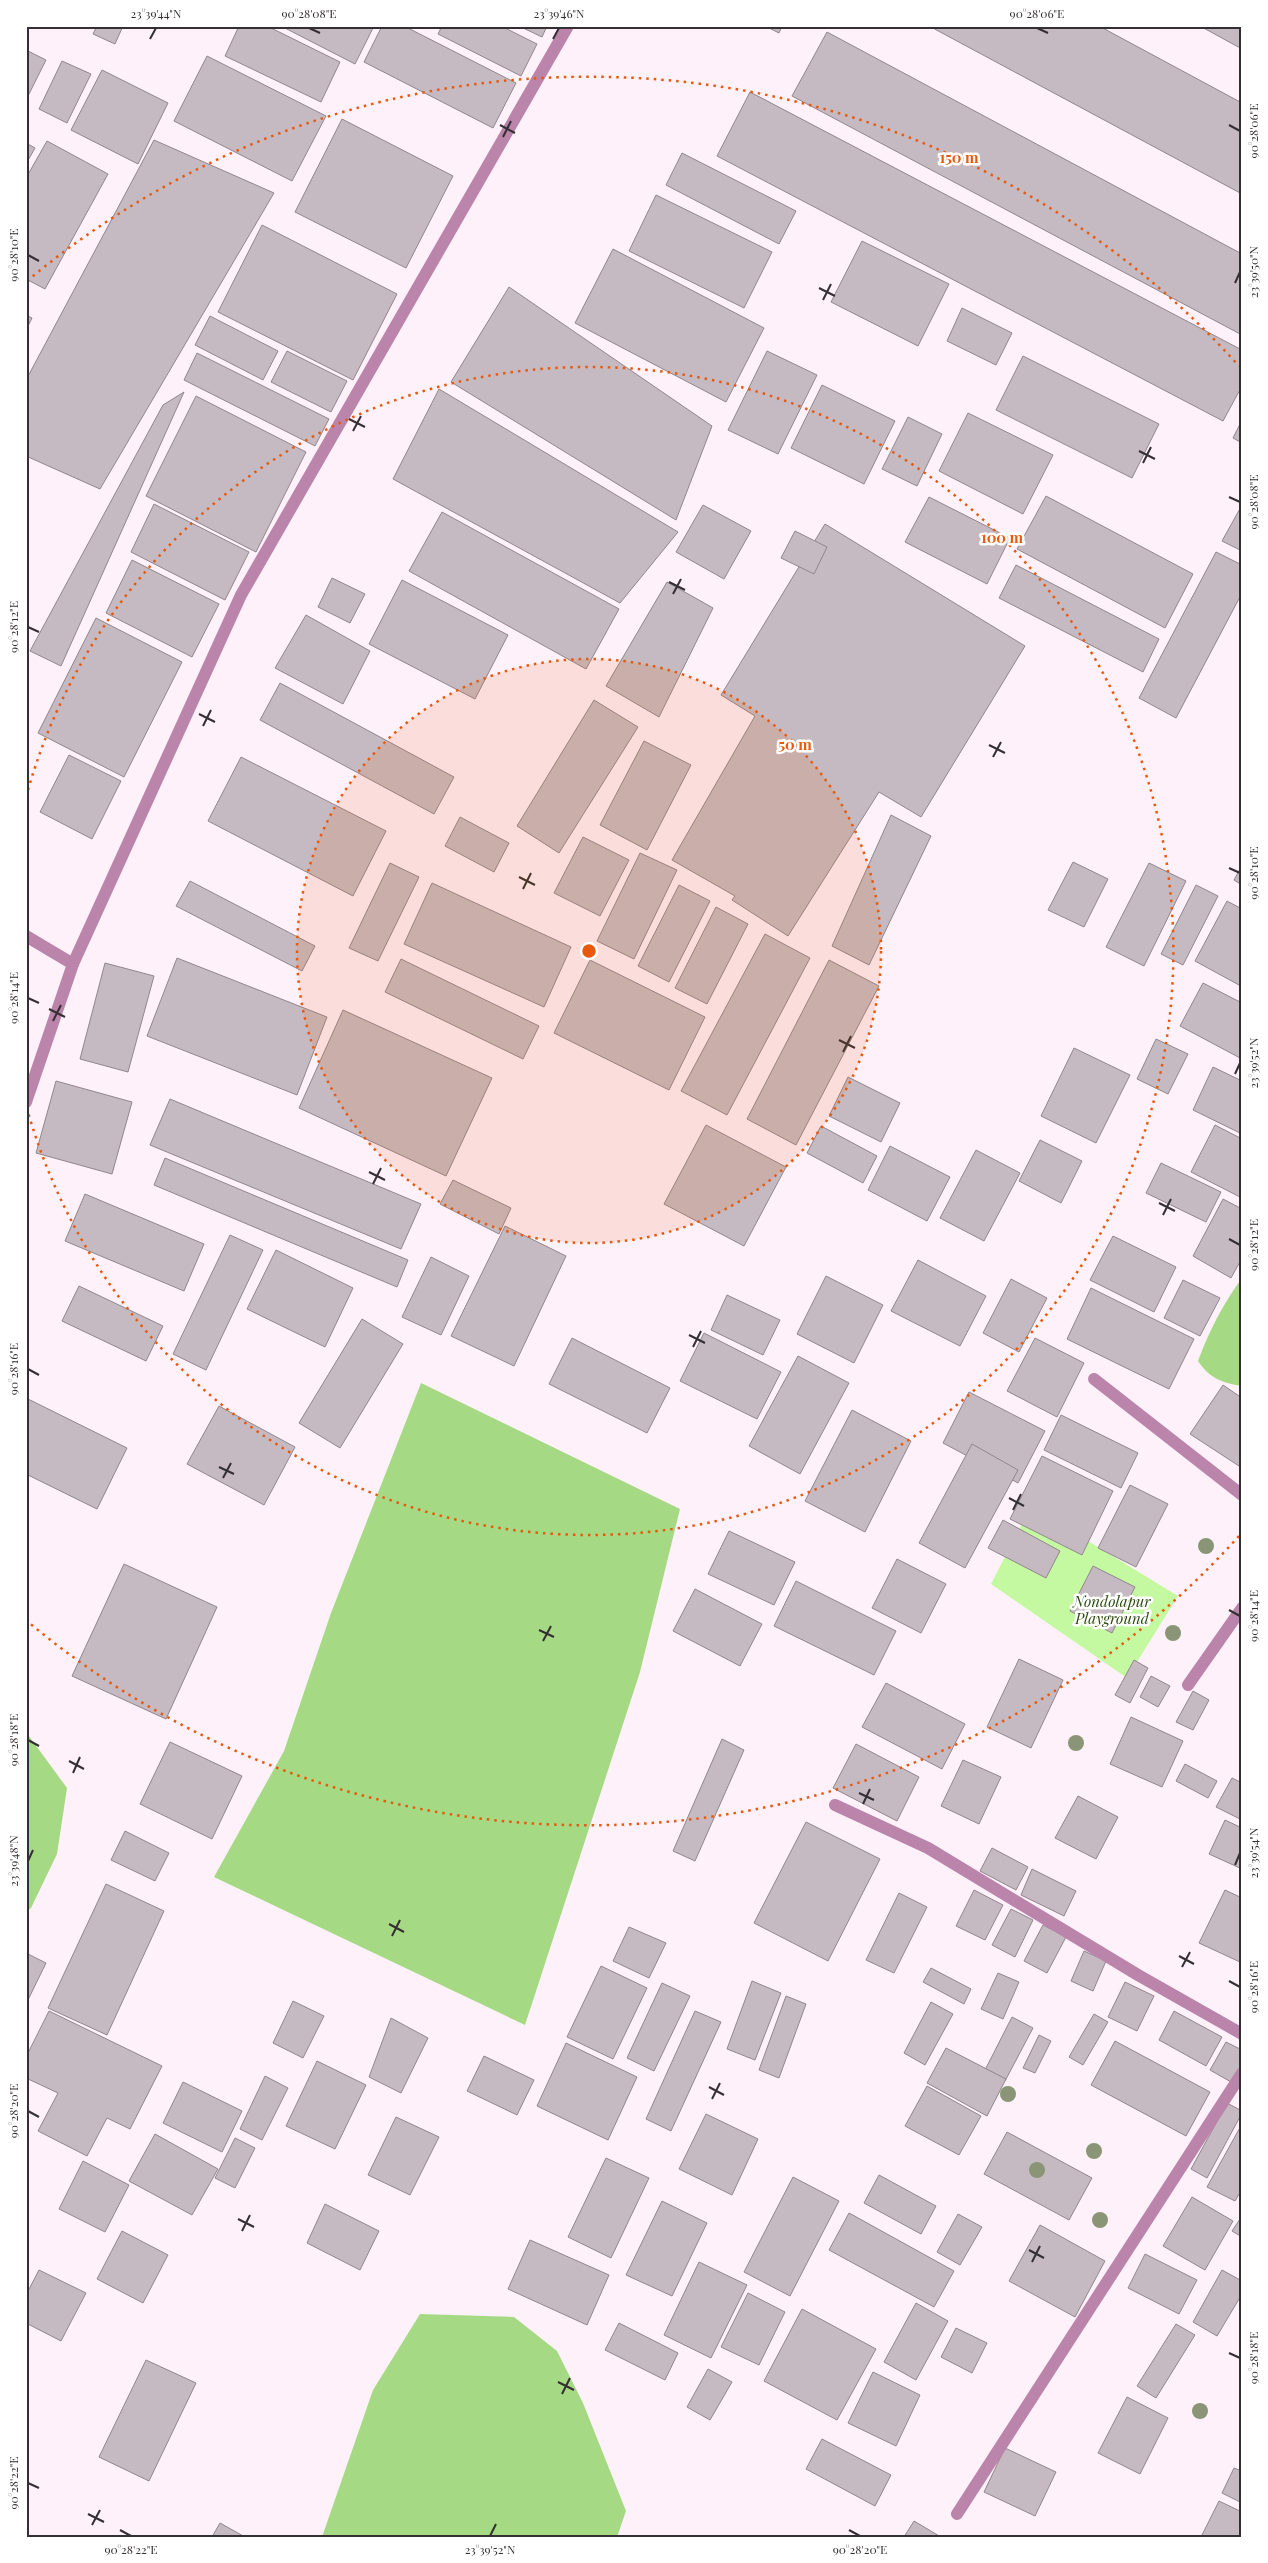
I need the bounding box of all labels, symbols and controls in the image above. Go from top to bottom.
text: 23°39'44"N [131,5,182,21]
text: 90°28'08"E [281,5,337,21]
text: 23°39'46"N [533,5,585,21]
text: 90°28'06"E [1010,5,1064,21]
text: 90°28'06"E [1245,104,1261,158]
text: 150 m [939,147,979,167]
text: 90°28'10"E [5,228,21,282]
text: 23°39'50"N [1245,245,1261,298]
text: 90°28'08"E [1245,474,1261,530]
text: 100 m [981,527,1024,547]
text: 90°28'12"E [5,601,21,653]
text: 50 m [778,734,812,754]
text: 90°28'10"E [1245,846,1261,900]
centre of rings [580,942,598,960]
text: 90°28'14"E [5,972,21,1024]
text: 23°39'52"N [1245,1037,1261,1088]
text: 90°28'12"E [1245,1219,1261,1271]
text: 90°28'16"E [5,1343,21,1395]
text: 90°28'14"E [1245,1590,1261,1642]
park label: Nondolapur Playground [1071,1591,1151,1628]
text: 90°28'18"E [5,1714,21,1766]
text: 23°39'54"N [1245,1827,1261,1878]
text: 23°39'48"N [5,1835,21,1887]
text: 90°28'16"E [1245,1961,1261,2013]
text: 90°28'20"E [5,2084,21,2138]
text: 90°28'18"E [1245,2332,1261,2384]
text: 90°28'22"E [5,2456,21,2510]
text: 90°28'22"E [104,2541,158,2557]
text: 23°39'52"N [465,2541,516,2557]
text: 90°28'20"E [833,2541,887,2557]

